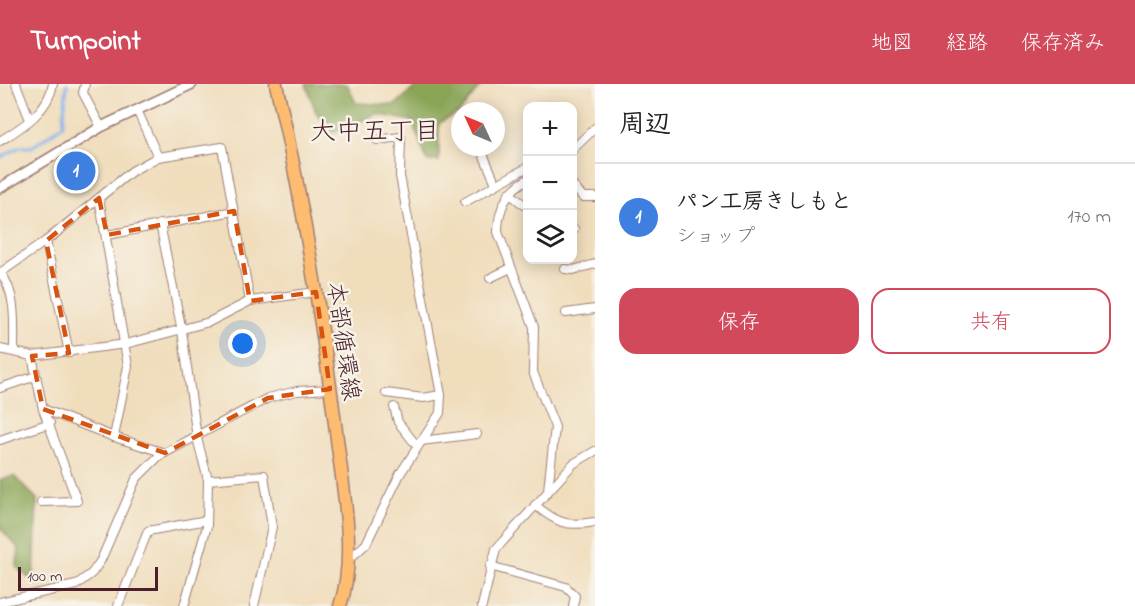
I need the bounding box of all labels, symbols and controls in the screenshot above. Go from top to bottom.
text: Turnpoint [30,22,141,63]
text: 地図 [871,29,913,59]
text: 経路 [946,29,988,59]
text: 保存済み [1021,29,1105,59]
north arrow [451,102,505,156]
map controls [523,102,577,264]
button: + [523,102,577,156]
text: 周辺 [619,107,671,145]
district label: 大中五丁目 [310,114,440,152]
pin: 1 [56,148,96,194]
button: − [523,156,577,210]
text: パン工房きしもと [676,187,852,219]
text: 1 [635,203,642,232]
text: 170 m [1067,203,1111,232]
button: layers [523,210,577,264]
text: ショップ [676,223,755,252]
street label: 本部循環線 [316,279,367,403]
button: 保存 [619,288,859,354]
button: 共有 [871,288,1111,354]
your location [228,329,257,358]
scale bar [18,564,158,592]
text: 100 m [27,565,62,589]

